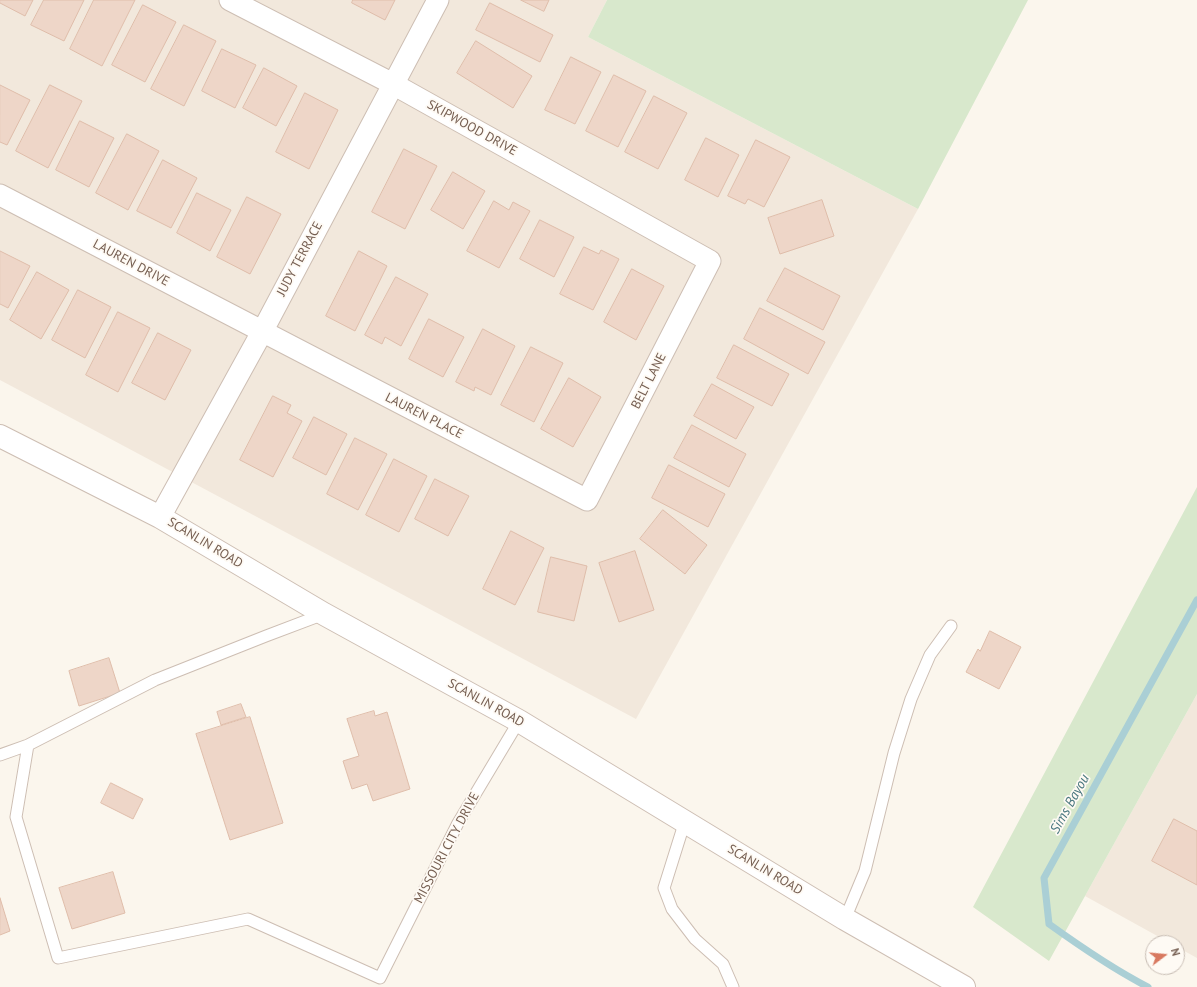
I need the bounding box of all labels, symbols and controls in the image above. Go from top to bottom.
street label: SKIPWOOD DRIVE [424,97,520,159]
street label: JUDY TERRACE [274,219,326,299]
street label: LAUREN DRIVE [90,236,172,290]
street label: BELT LANE [628,351,670,411]
street label: LAUREN PLACE [382,390,466,442]
street label: SCANLIN ROAD [165,514,245,572]
street label: SCANLIN ROAD [445,676,527,730]
water label: Sims Bayou [1047,771,1093,837]
street label: MISSOURI CITY DRIVE [411,790,483,906]
street label: SCANLIN ROAD [725,841,805,899]
north arrow [1145,935,1185,975]
text: N [1168,947,1183,957]

